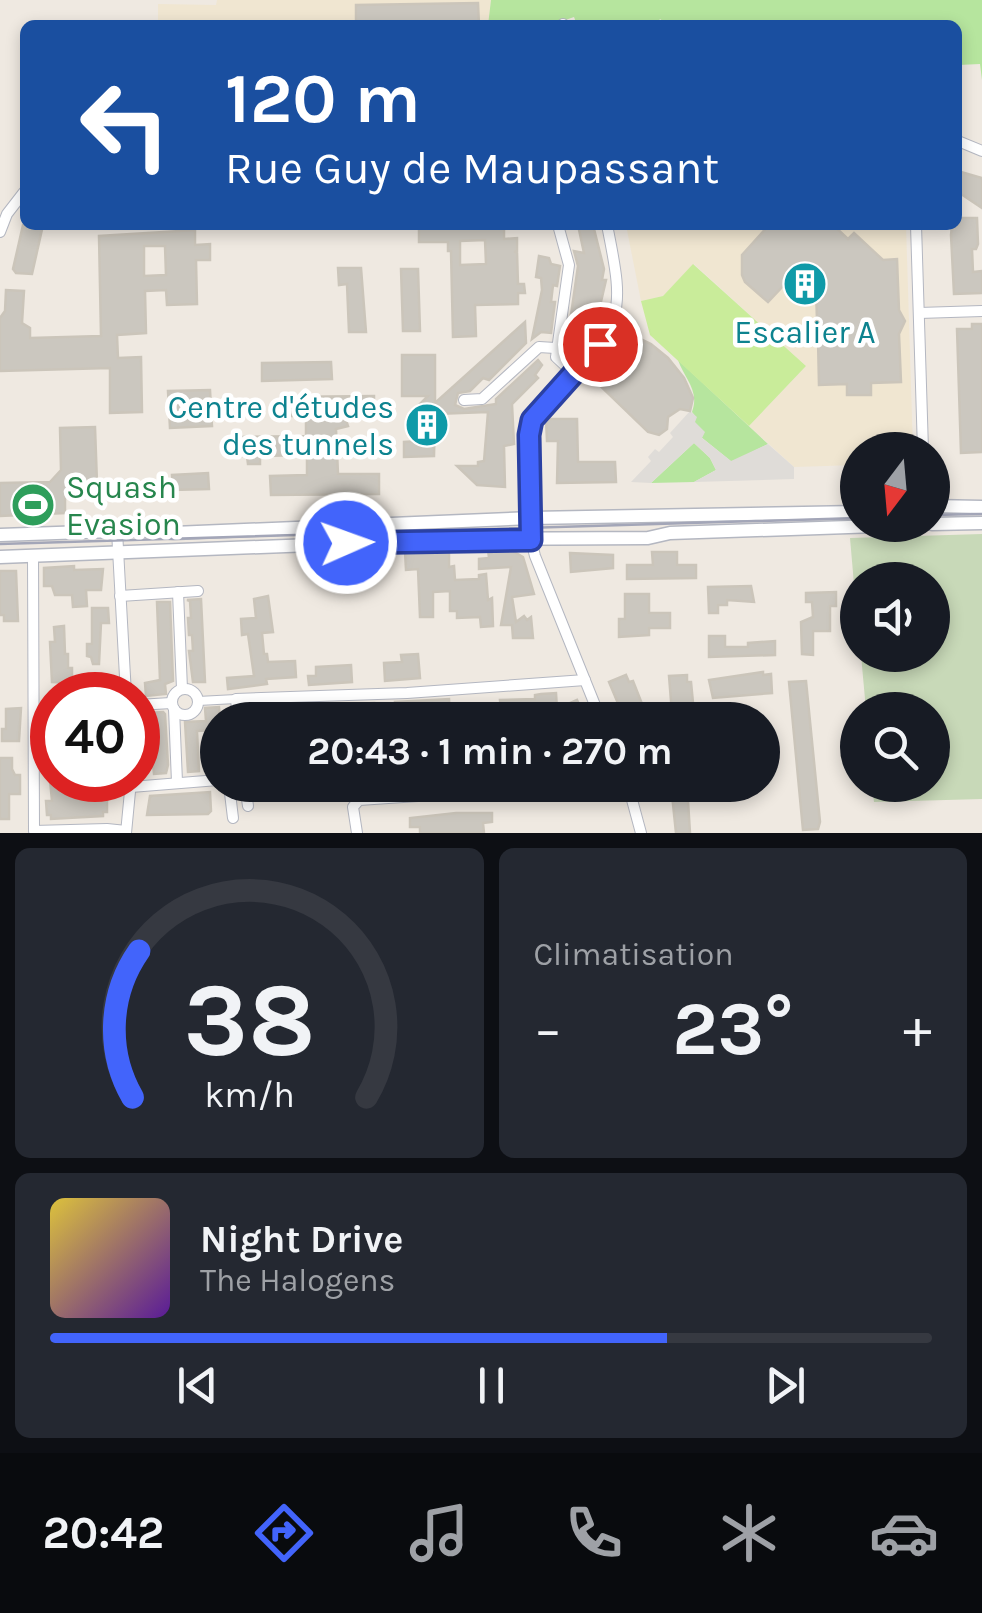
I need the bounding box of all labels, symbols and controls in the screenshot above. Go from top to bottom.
text: 120 m [225,58,421,140]
icon: left [60,60,190,190]
text: Rue Guy de Maupassant [225,142,719,194]
building icon: Escalier A [782,261,828,307]
pin [558,302,643,387]
place label: Escalier A [734,314,876,351]
icon: arrive [573,317,628,372]
place label: Centre d'études des tunnels [168,389,394,463]
building icon: Centre d'études des tunnels [404,402,450,448]
north arrow [840,432,950,542]
map controls [840,432,950,802]
place label: Squash Evasion [66,469,181,543]
sports icon: Squash Evasion [10,482,56,528]
position arrow [294,491,398,595]
button: sound [840,562,950,672]
speed limit sign: 40 [30,672,160,802]
button: search [840,692,950,802]
text: 20:43 · 1 min · 270 m [307,729,673,774]
text: Climatisation [534,936,734,973]
text: 38 [183,960,315,1081]
text: 23° [672,985,793,1073]
text: − [534,997,562,1061]
text: + [903,997,932,1061]
text: km/h [204,1074,295,1116]
text: Night Drive [200,1217,403,1262]
text: The Halogens [200,1262,395,1299]
icon: previous [170,1358,225,1413]
icon: pause [464,1358,519,1413]
icon: next [758,1358,813,1413]
icon: directions [249,1498,319,1568]
icon: music [404,1498,474,1568]
icon: phone [559,1498,629,1568]
icon: climate [714,1498,784,1568]
icon: car [869,1498,939,1568]
text: 20:42 [43,1507,164,1559]

